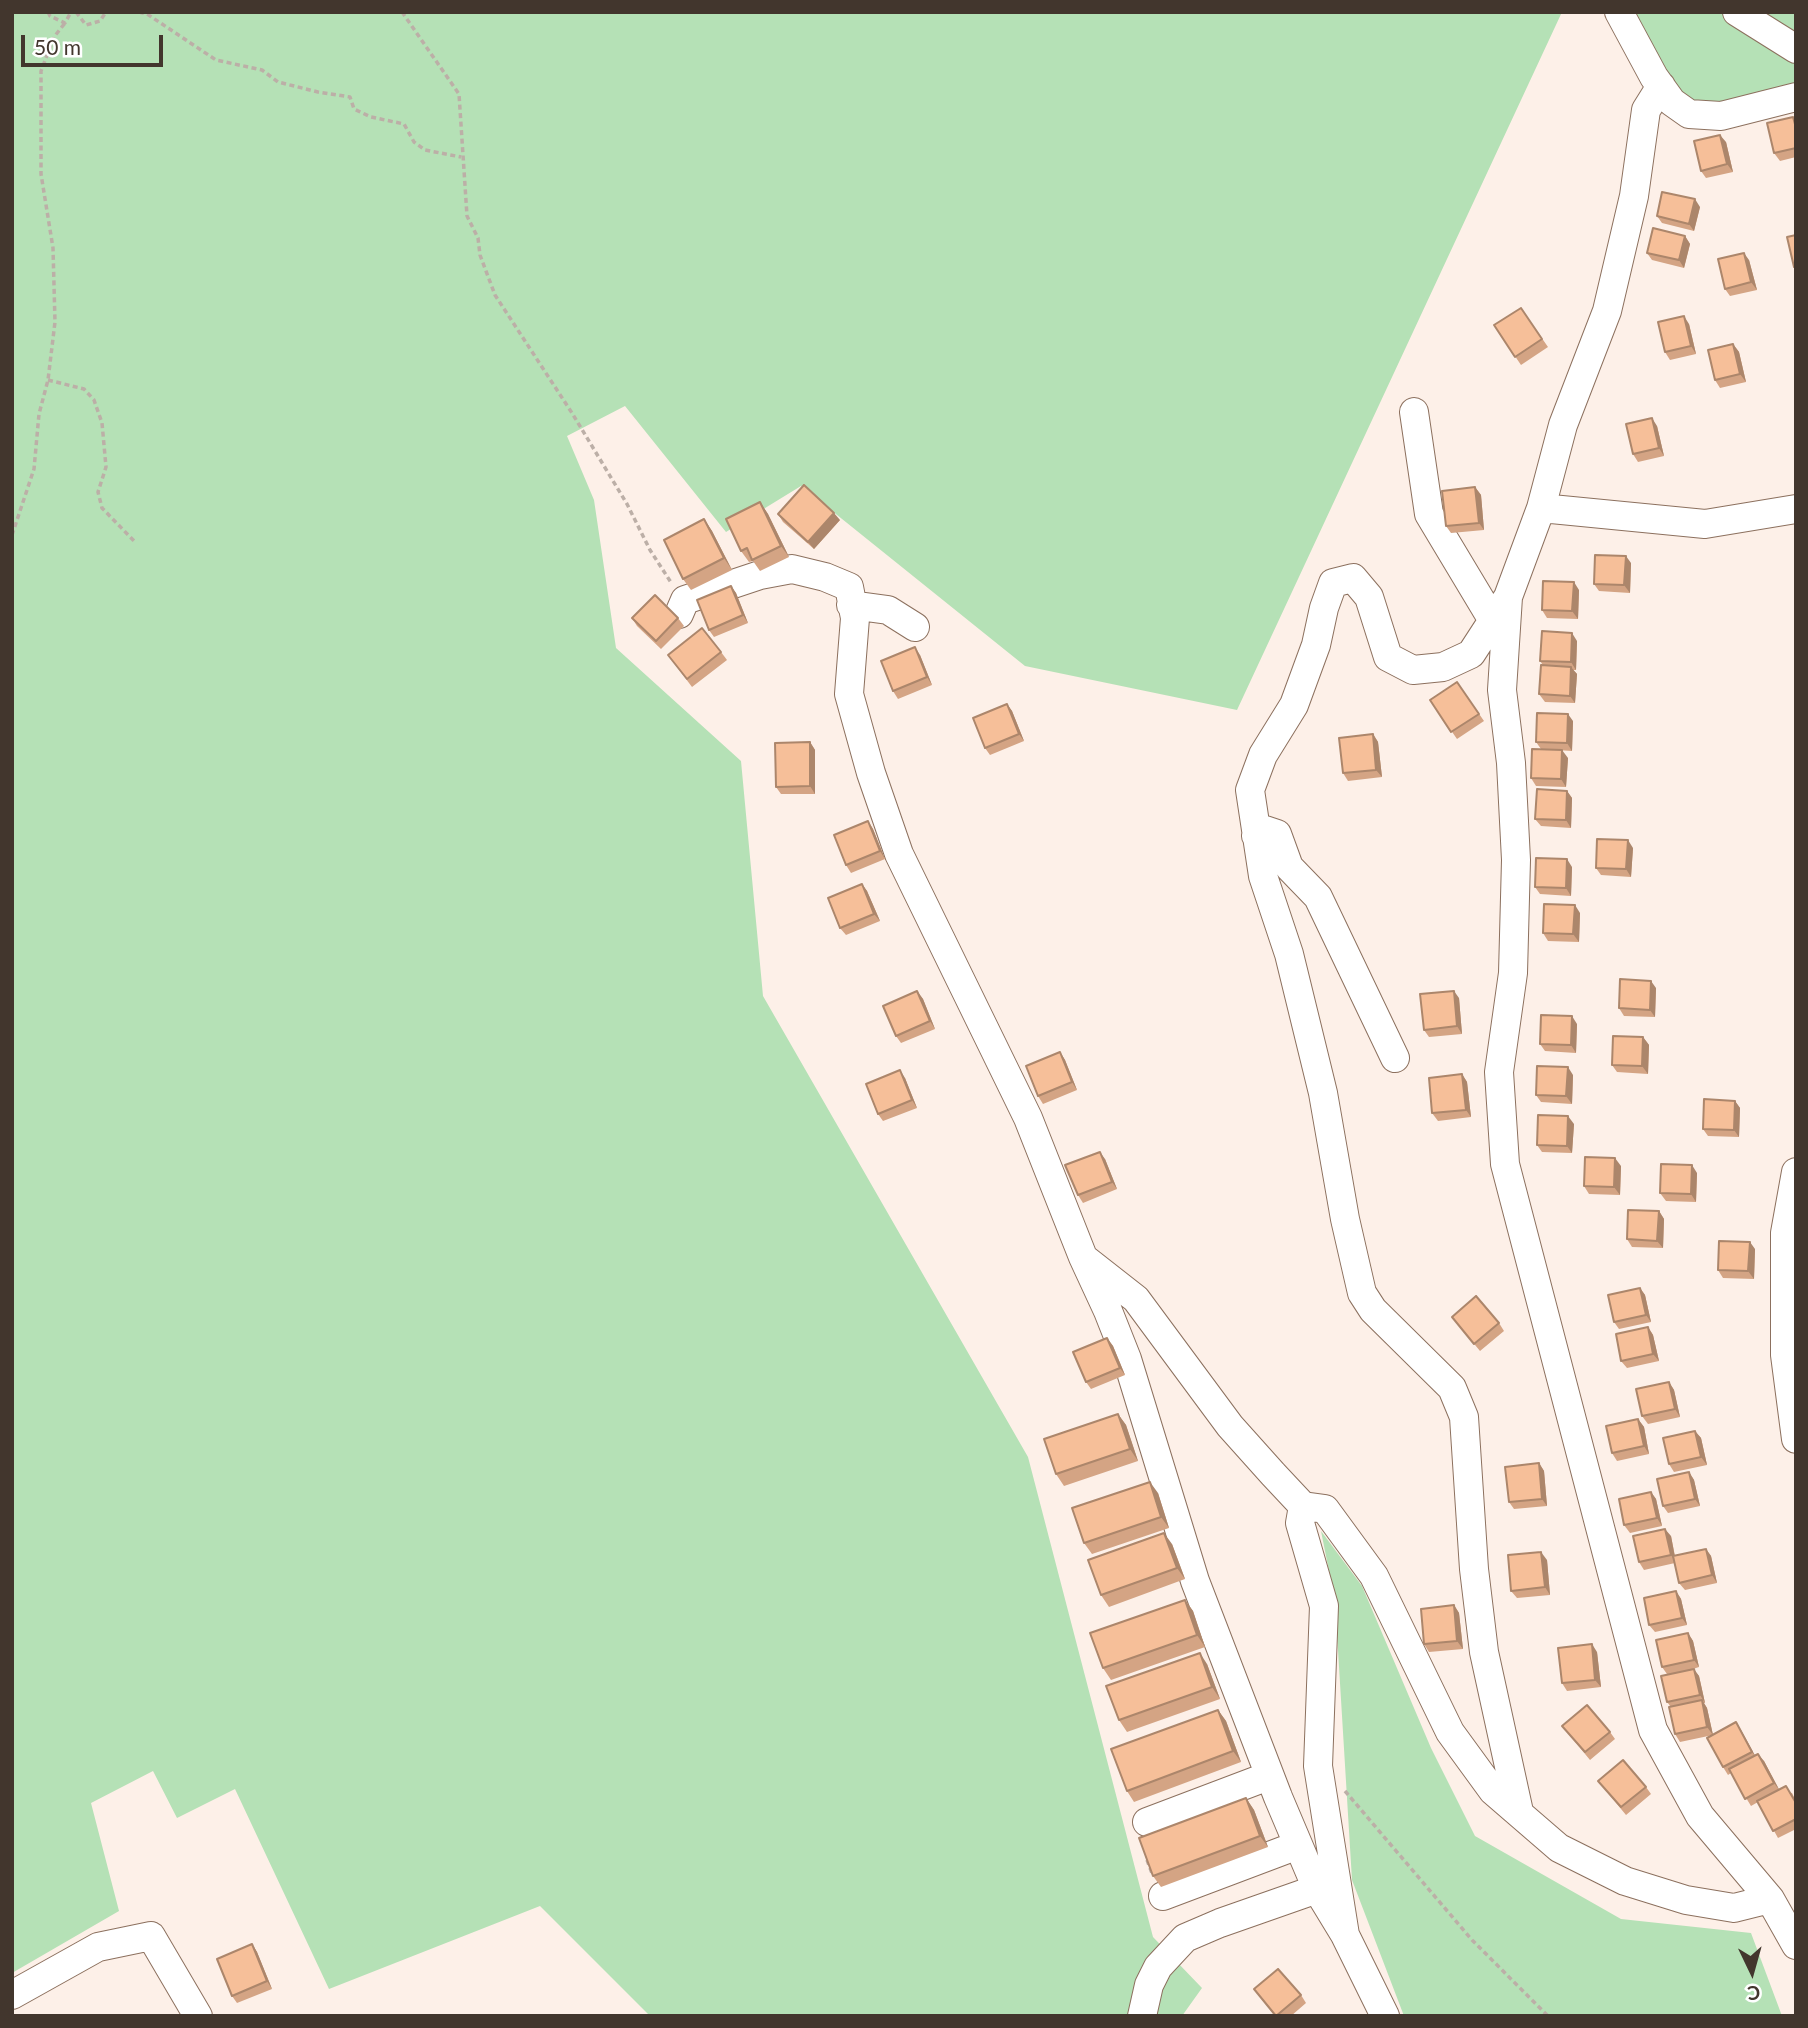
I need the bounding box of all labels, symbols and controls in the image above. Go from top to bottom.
scale bar [24,21,166,65]
text: 50 m [34,34,81,59]
north arrow [1717,1937,1787,2007]
text: С [1747,1981,1761,2005]

